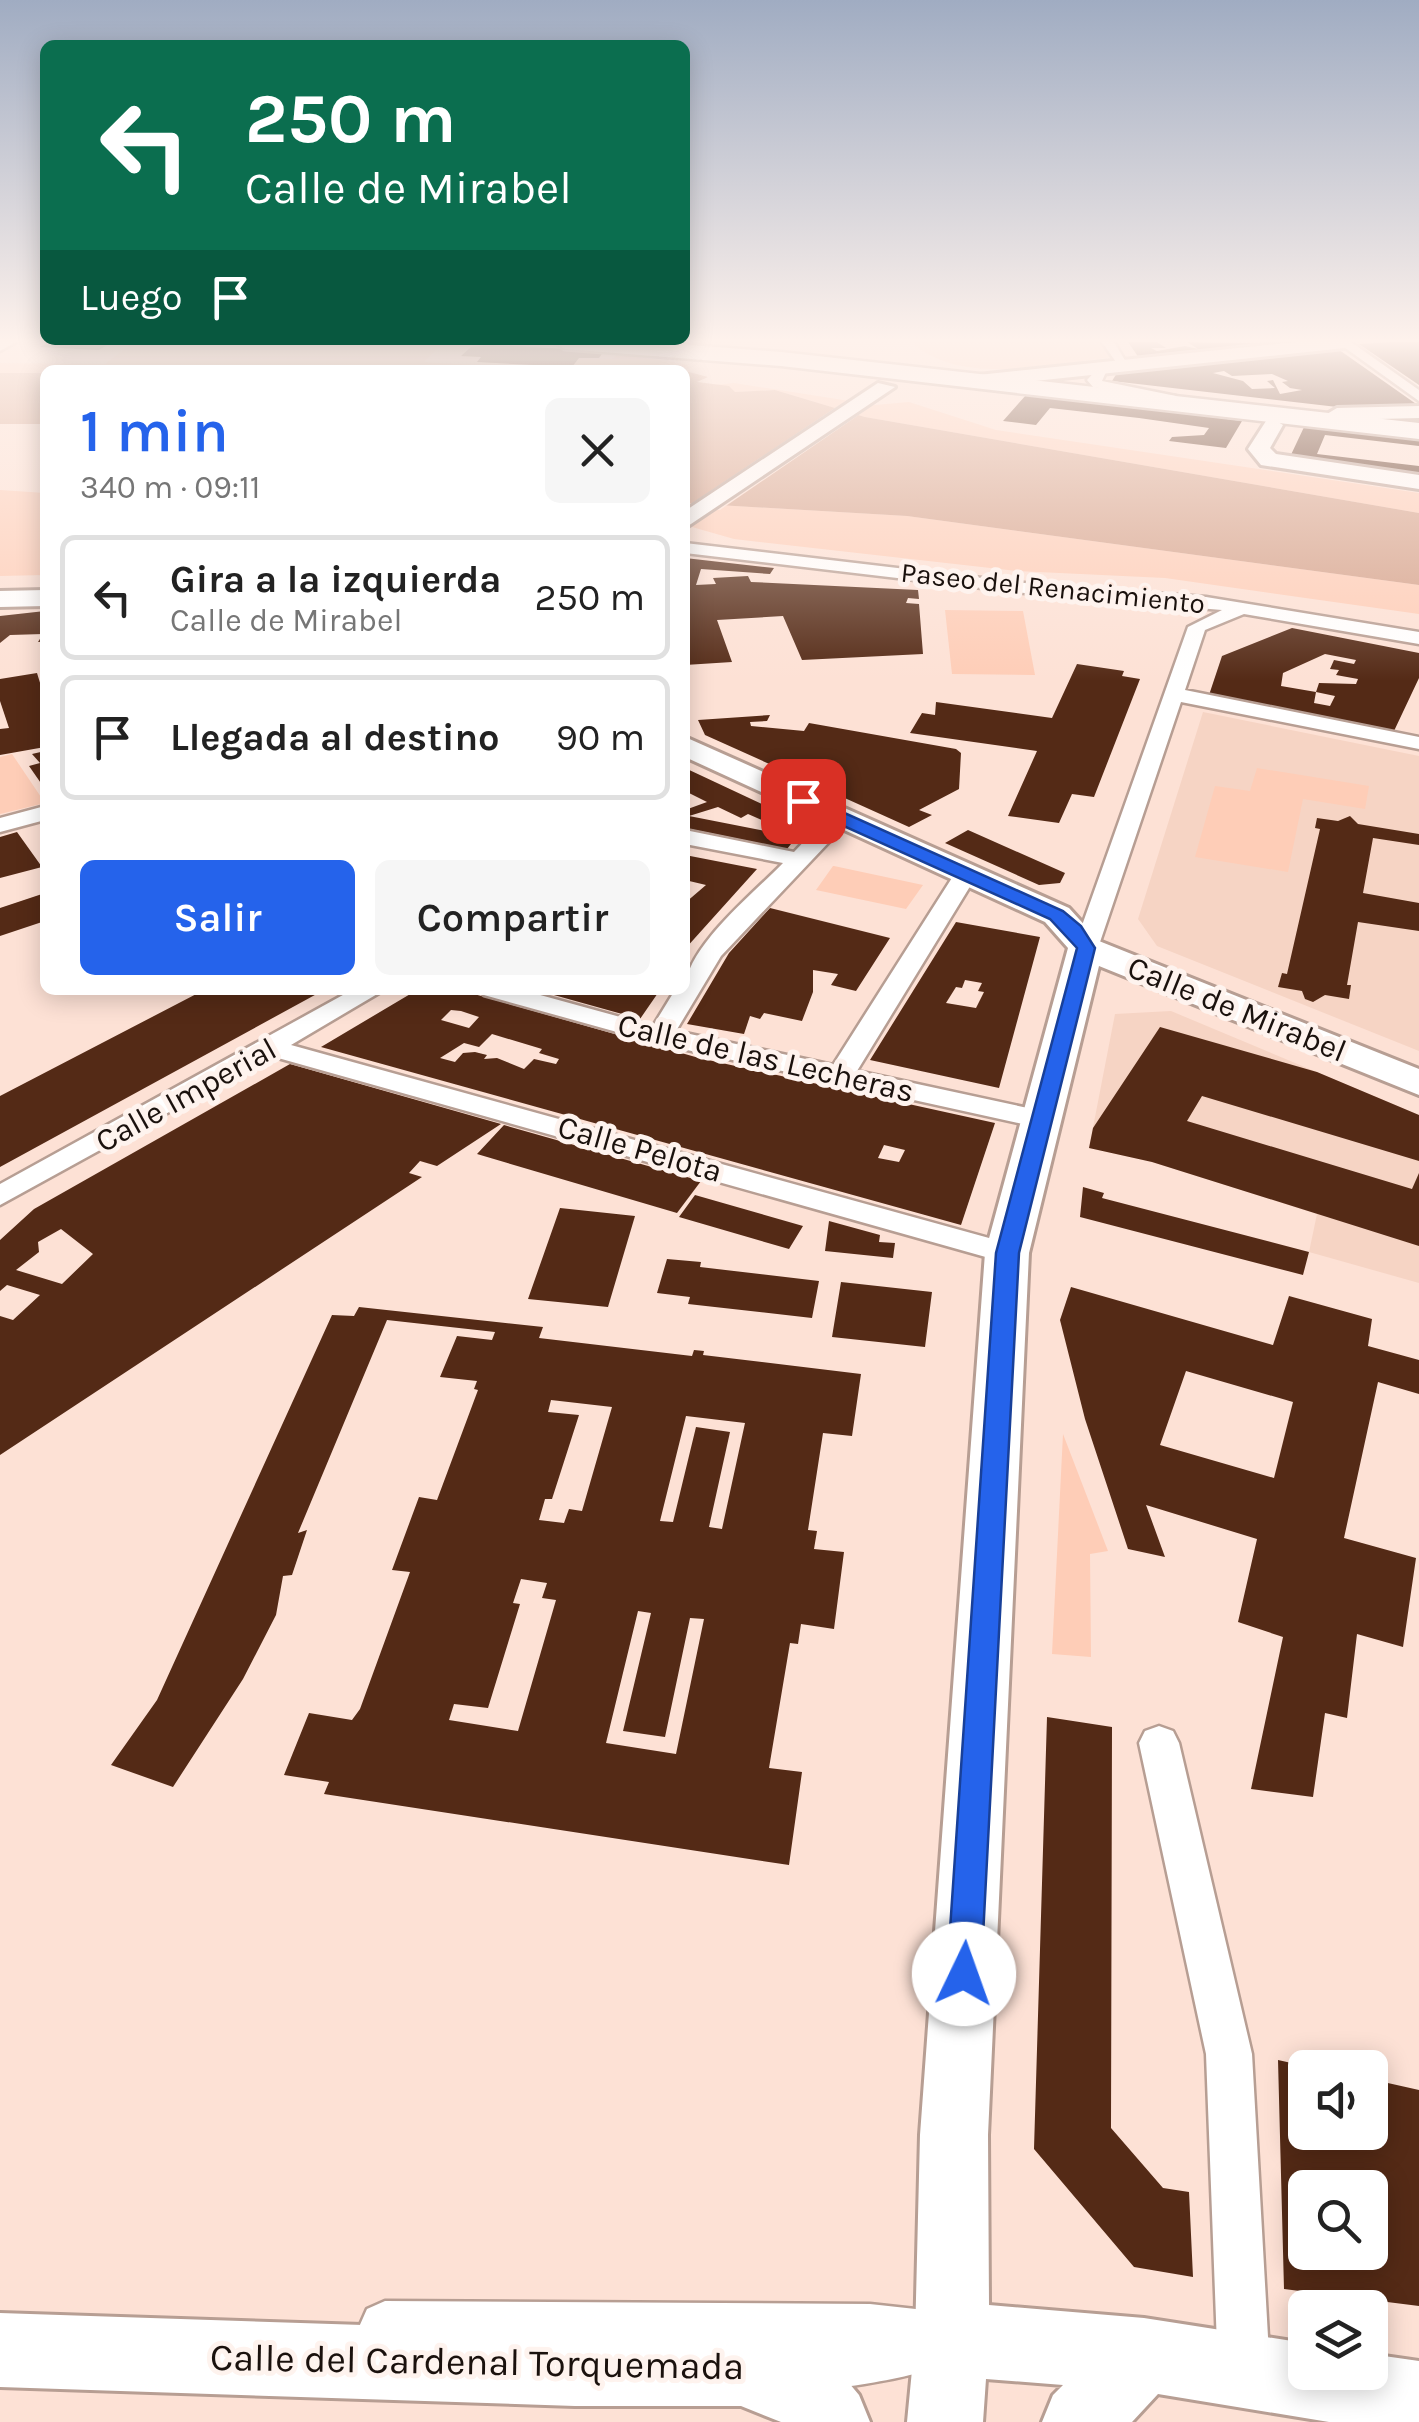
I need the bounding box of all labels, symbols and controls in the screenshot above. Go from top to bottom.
text: 250 m [245,78,457,160]
icon: left [80,80,210,210]
text: Calle de Mirabel [245,162,572,214]
icon: arrive [203,270,258,325]
text: Luego [80,275,183,320]
text: 1 min [80,396,229,466]
button: close [545,398,650,503]
text: 340 m · 09:11 [80,469,260,506]
street label: Paseo del Renacimiento [899,556,1207,620]
text: Gira a la izquierda [170,557,502,602]
icon: left [85,570,140,625]
text: 250 m [534,575,645,620]
text: Calle de Mirabel [170,602,402,639]
icon: arrive [85,710,140,765]
text: Llegada al destino [170,715,500,760]
text: 90 m [556,715,645,760]
pin [761,759,846,844]
icon: arrive [776,774,831,829]
button: Salir [80,860,355,975]
button: Compartir [375,860,650,975]
street label: Calle de Mirabel [1122,948,1352,1070]
street label: Calle de las Lecheras [614,1006,918,1110]
street label: Calle Imperial [89,1030,283,1160]
street label: Calle Pelota [553,1108,727,1190]
position arrow [912,1922,1016,2026]
map controls [1288,2050,1388,2390]
button: sound [1288,2050,1388,2150]
button: search [1288,2170,1388,2270]
button: layers [1288,2290,1388,2390]
street label: Calle del Cardenal Torquemada [209,2335,745,2389]

